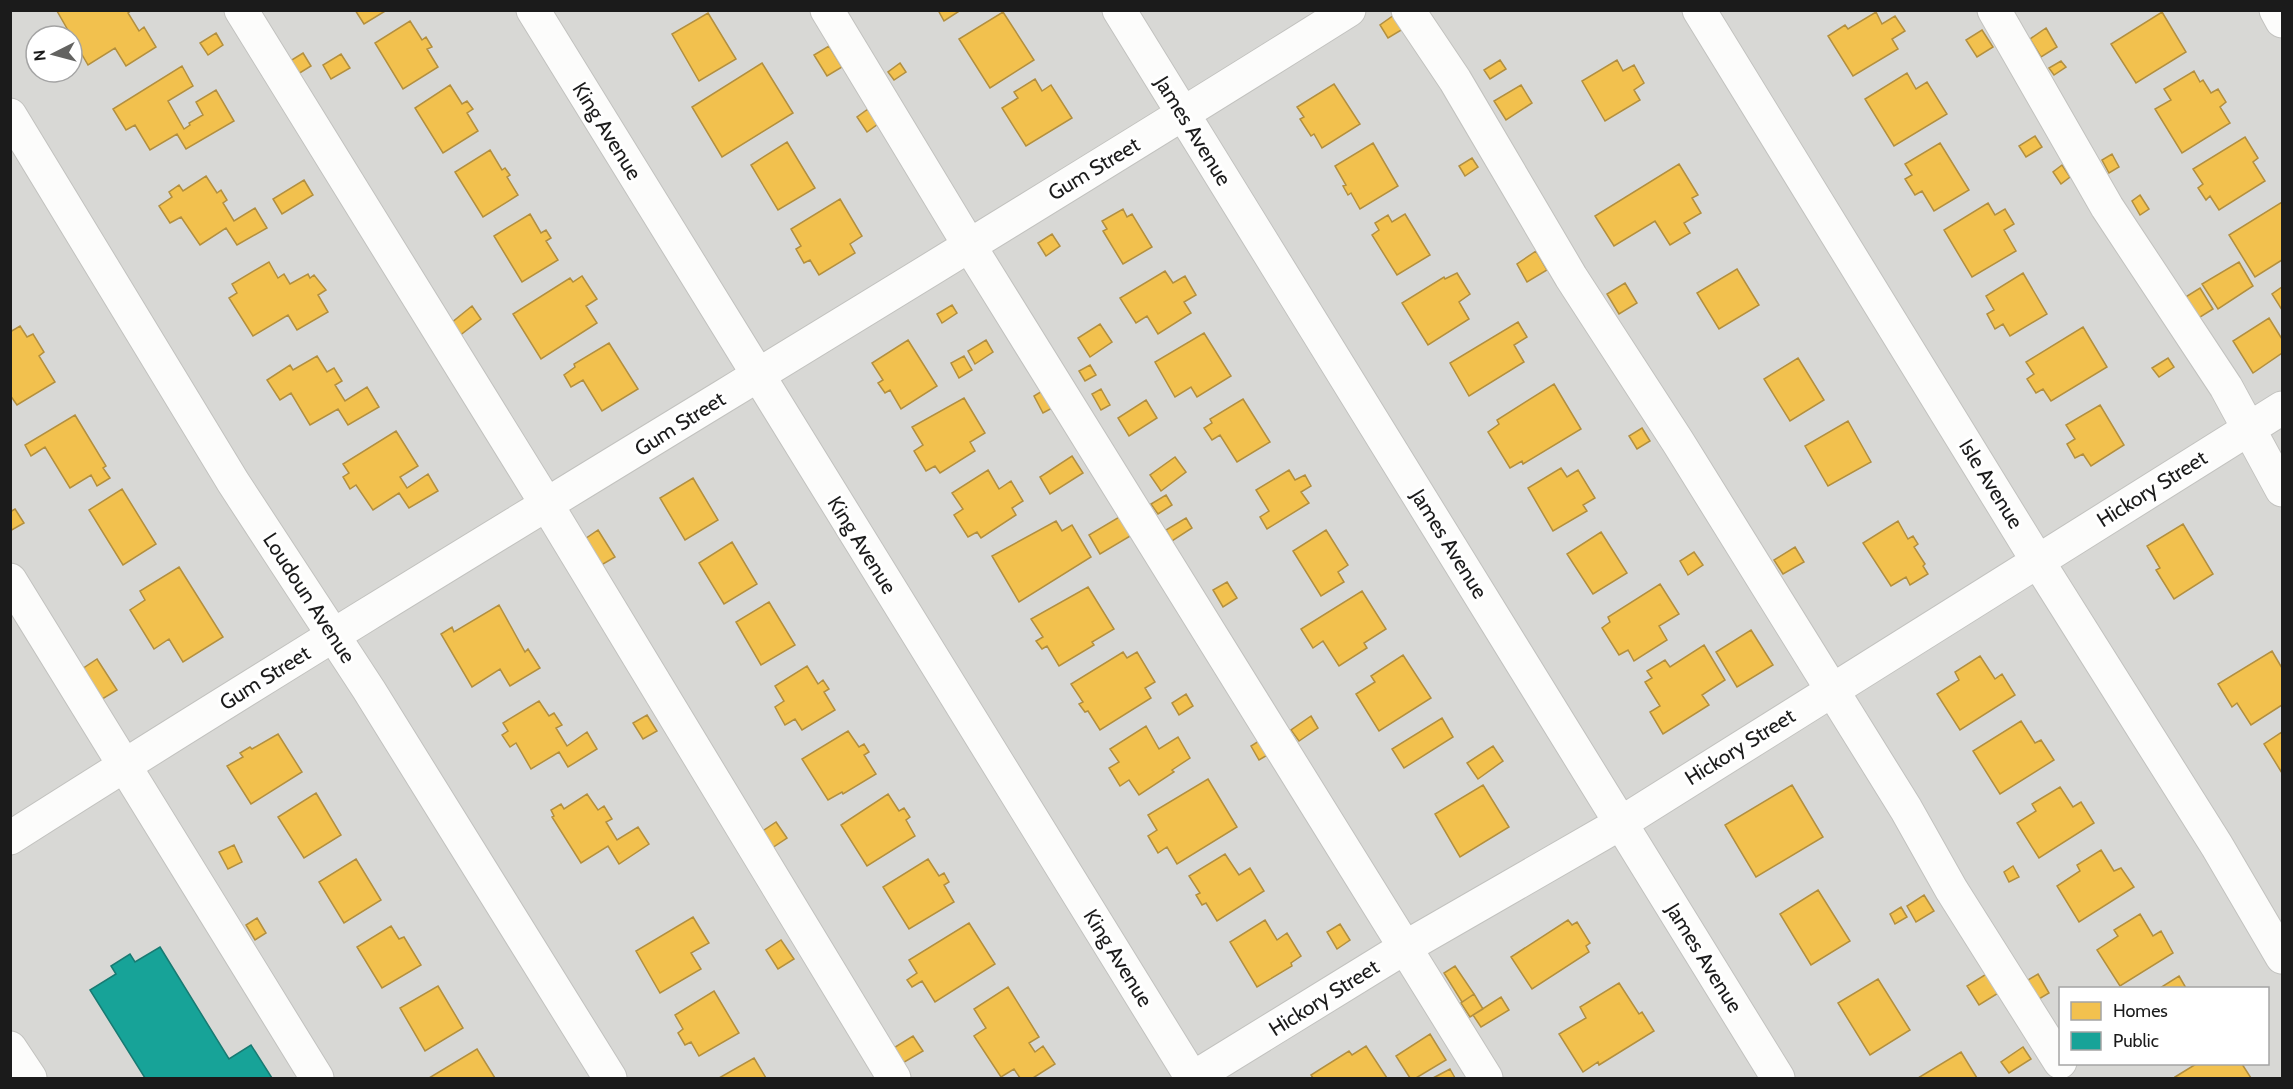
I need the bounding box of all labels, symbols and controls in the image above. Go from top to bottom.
north arrow [24,24,84,84]
text: N [30,49,50,62]
street label: James Avenue [1149,71,1237,190]
street label: King Avenue [568,77,647,184]
street label: Gum Street [1044,132,1144,206]
street label: Gum Street [630,386,730,461]
street label: Isle Avenue [1954,434,2029,533]
street label: Hickory Street [2092,445,2211,532]
street label: James Avenue [1405,484,1493,603]
street label: King Avenue [823,491,902,598]
street label: Loudoun Avenue [258,528,361,668]
street label: Gum Street [215,640,315,715]
street label: Hickory Street [1680,703,1799,790]
street label: James Avenue [1660,898,1748,1017]
street label: King Avenue [1079,904,1158,1011]
street label: Hickory Street [1264,954,1383,1041]
legend [2059,987,2269,1065]
text: Homes [2113,1000,2168,1022]
text: Public [2113,1030,2159,1052]

